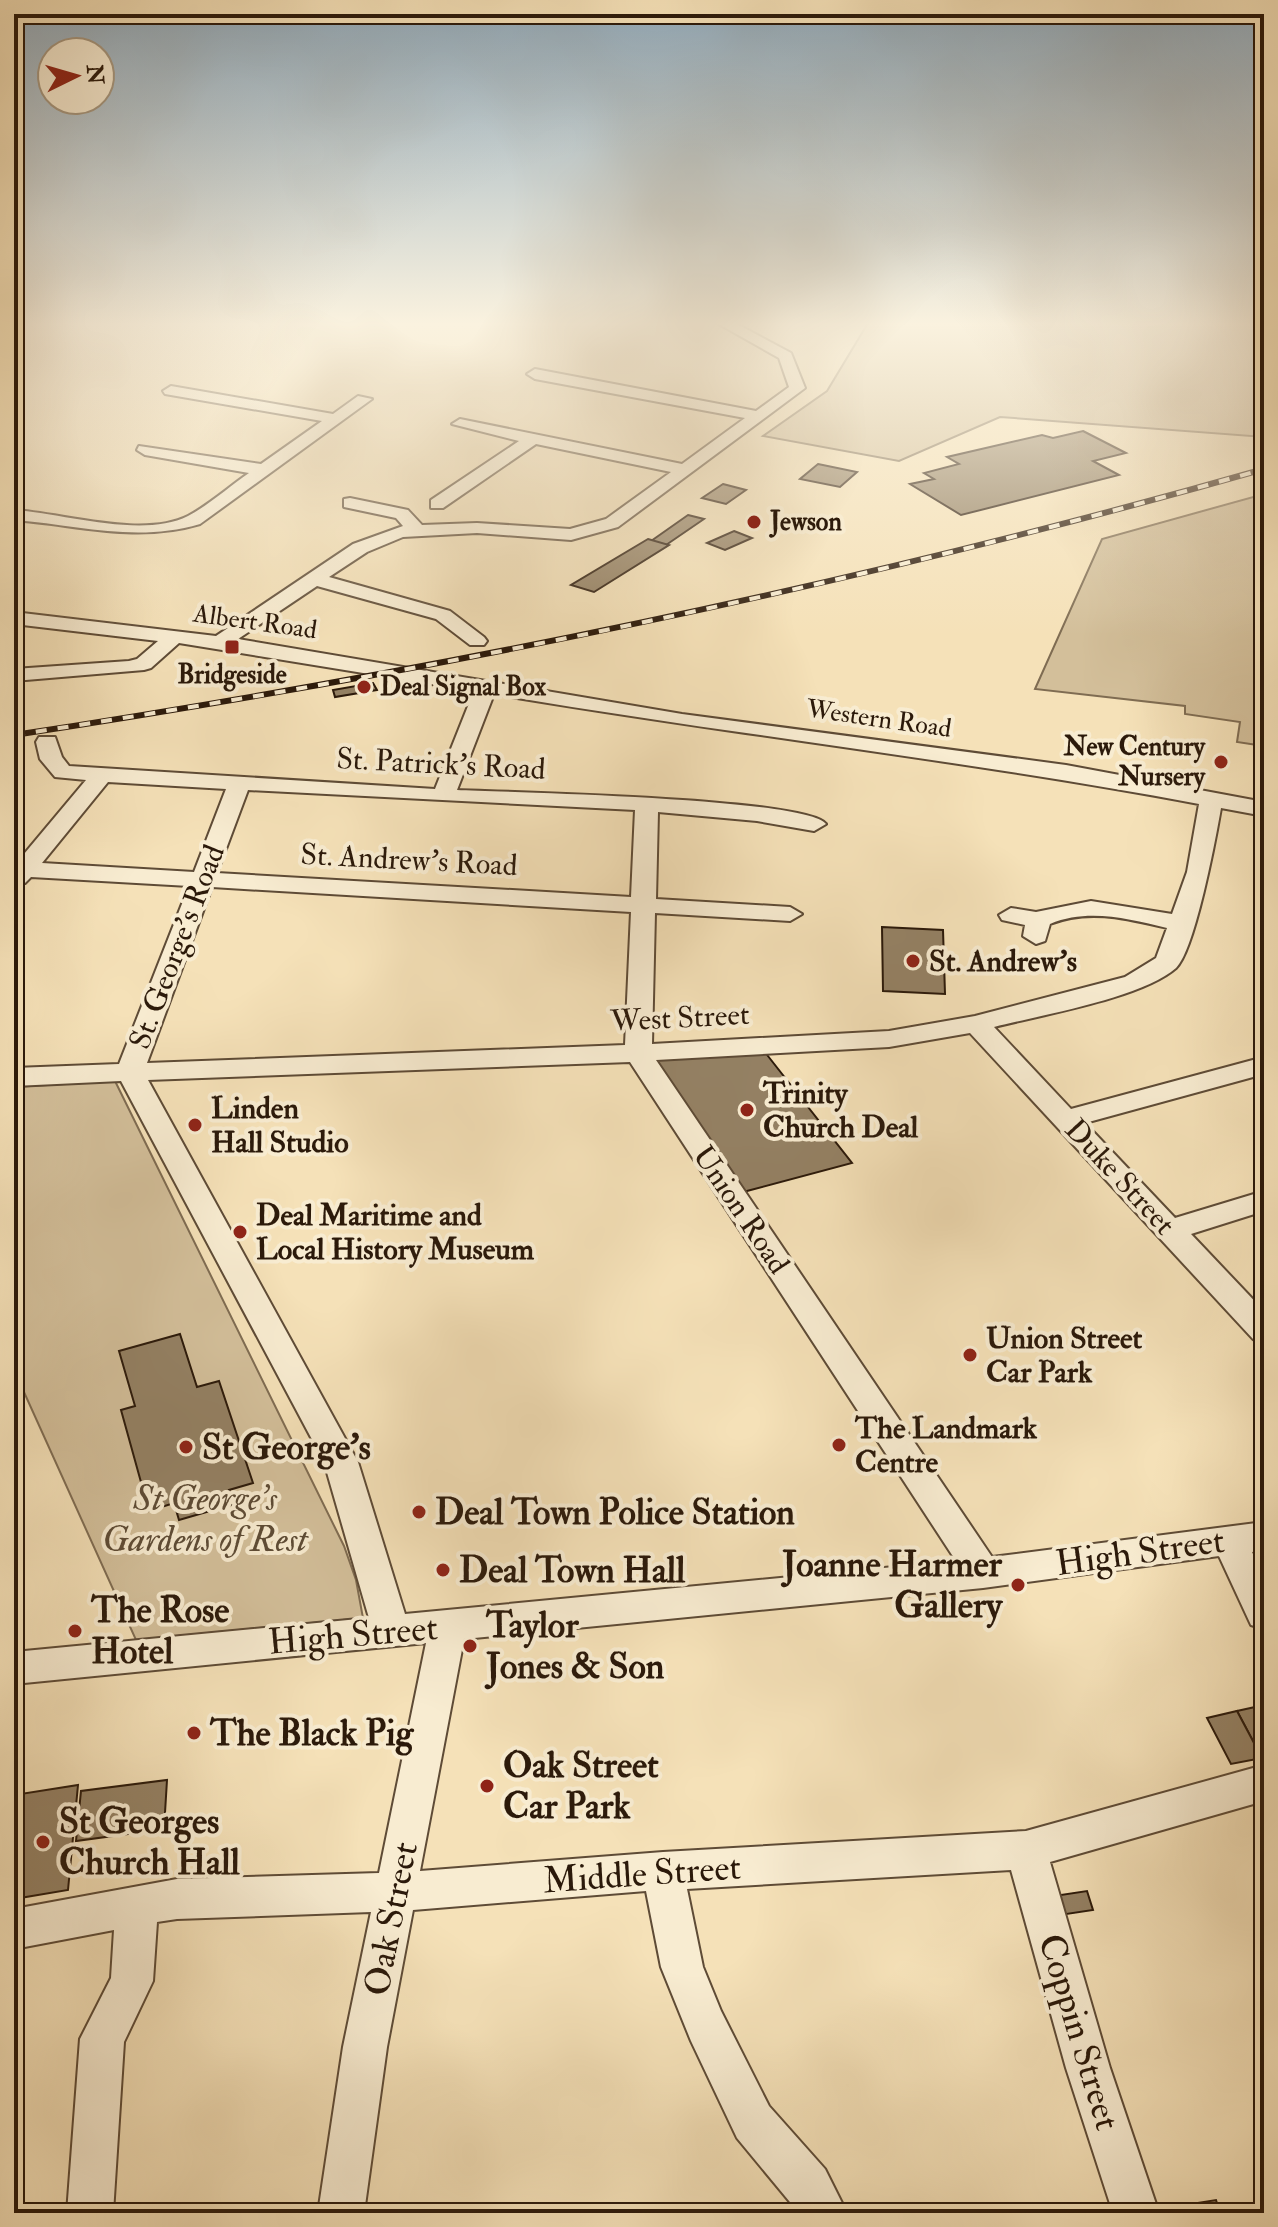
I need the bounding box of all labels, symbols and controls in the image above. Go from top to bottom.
north arrow [36,36,116,116]
text: N [80,62,110,86]
place label: Jewson [768,506,842,538]
marker: Jewson [745,513,763,531]
street label: Albert Road [190,597,319,647]
marker: Bridgeside [223,638,241,656]
place label: Bridgeside [177,659,287,692]
place label: Deal Signal Box [380,671,547,704]
marker: Deal Signal Box [355,678,373,696]
street label: Western Road [803,693,954,745]
place label: New Century Nursery [1063,731,1207,794]
street label: St. Patrick's Road [335,740,547,788]
marker: New Century Nursery [1212,753,1230,771]
street label: St. Andrew's Road [300,836,519,884]
street label: St. George's Road [121,840,233,1054]
place label: St. Andrew's [929,943,1077,980]
marker: St. Andrew's [904,952,922,970]
street label: West Street [609,996,751,1040]
place label: Trinity Church Deal [762,1075,919,1146]
place label: Linden Hall Studio [211,1090,349,1161]
marker: Trinity Church Deal [738,1101,756,1119]
street label: Duke Street [1057,1111,1183,1243]
marker: Linden Hall Studio [186,1116,204,1134]
street label: Union Road [685,1139,797,1281]
place label: Deal Maritime and Local History Museum [256,1197,535,1268]
marker: Deal Maritime and Local History Museum [231,1223,249,1241]
place label: Union Street Car Park [986,1320,1143,1391]
marker: Union Street Car Park [961,1346,979,1364]
place label: The Landmark Centre [854,1410,1038,1481]
place label: St George's [202,1425,371,1470]
marker: The Landmark Centre [830,1436,848,1454]
marker: St George's [177,1438,195,1456]
park label: St George's Gardens of Rest [102,1476,309,1562]
place label: Deal Town Police Station [435,1490,795,1535]
marker: Deal Town Police Station [410,1503,428,1521]
street label: High Street [1053,1518,1227,1586]
place label: Joanne Harmer Gallery [780,1542,1003,1629]
place label: Deal Town Hall [459,1548,686,1593]
marker: Deal Town Hall [434,1561,452,1579]
marker: Joanne Harmer Gallery [1009,1576,1027,1594]
place label: The Rose Hotel [90,1588,229,1674]
place label: Taylor Jones & Son [484,1603,665,1690]
street label: High Street [266,1605,440,1665]
marker: The Rose Hotel [66,1622,84,1640]
marker: Taylor Jones & Son [461,1637,479,1655]
place label: The Black Pig [209,1711,415,1756]
marker: The Black Pig [185,1724,203,1742]
place label: Oak Street Car Park [503,1743,659,1829]
marker: Oak Street Car Park [478,1777,496,1795]
place label: St Georges Church Hall [59,1799,240,1885]
marker: St Georges Church Hall [34,1833,52,1851]
street label: Oak Street [354,1838,428,2000]
street label: Middle Street [542,1845,742,1903]
street label: Coppin Street [1028,1929,1130,2135]

